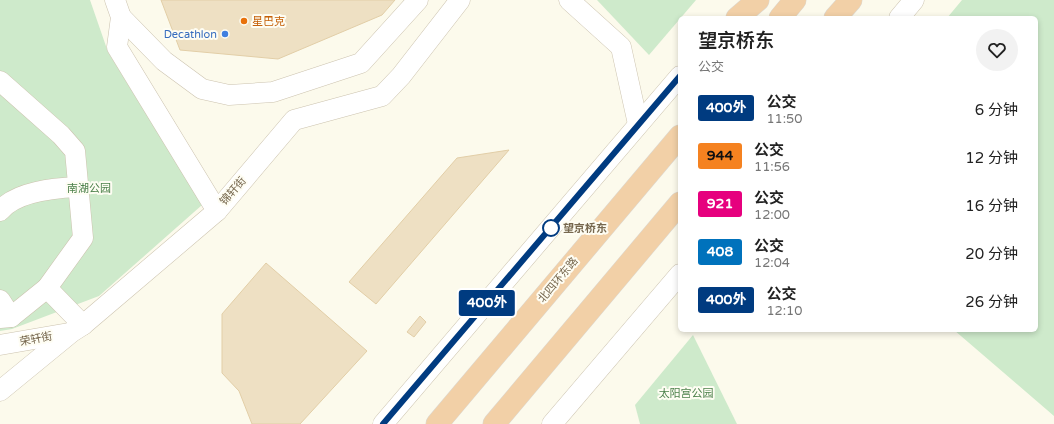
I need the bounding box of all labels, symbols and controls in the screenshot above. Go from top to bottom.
place label: 星巴克 [252,15,285,28]
marker: 星巴克 [239,16,249,26]
place label: Decathlon [164,28,217,41]
marker: Decathlon [220,29,230,39]
button: heart [976,29,1018,71]
text: 望京桥东 [698,30,774,52]
text: 公交 [698,59,724,75]
text: 公交 [766,93,796,111]
text: 400外 [706,99,746,116]
text: 6 分钟 [975,101,1018,119]
text: 11:50 [766,111,802,127]
text: 公交 [754,141,784,159]
text: 944 [707,147,733,164]
text: 12 分钟 [965,149,1018,167]
text: 11:56 [754,159,790,175]
street label: 锦轩街 [217,174,249,208]
park label: 南湖公园 [67,182,111,195]
text: 公交 [754,189,784,207]
text: 921 [707,195,733,212]
text: 16 分钟 [965,197,1018,215]
text: 12:00 [754,207,790,223]
marker: 望京桥东 [542,219,560,237]
place label: 望京桥东 [563,222,607,235]
text: 公交 [754,237,784,255]
text: 408 [707,243,733,260]
text: 20 分钟 [965,245,1018,263]
street label: 北四环东路 [535,255,581,305]
text: 12:04 [754,255,790,271]
text: 公交 [766,285,796,303]
line badge: 400外 [459,290,515,316]
text: 400外 [706,291,746,308]
text: 26 分钟 [965,293,1018,311]
text: 400外 [467,294,507,311]
text: 12:10 [766,303,802,319]
street label: 荣轩街 [19,329,53,349]
park label: 太阳宫公园 [659,387,714,400]

